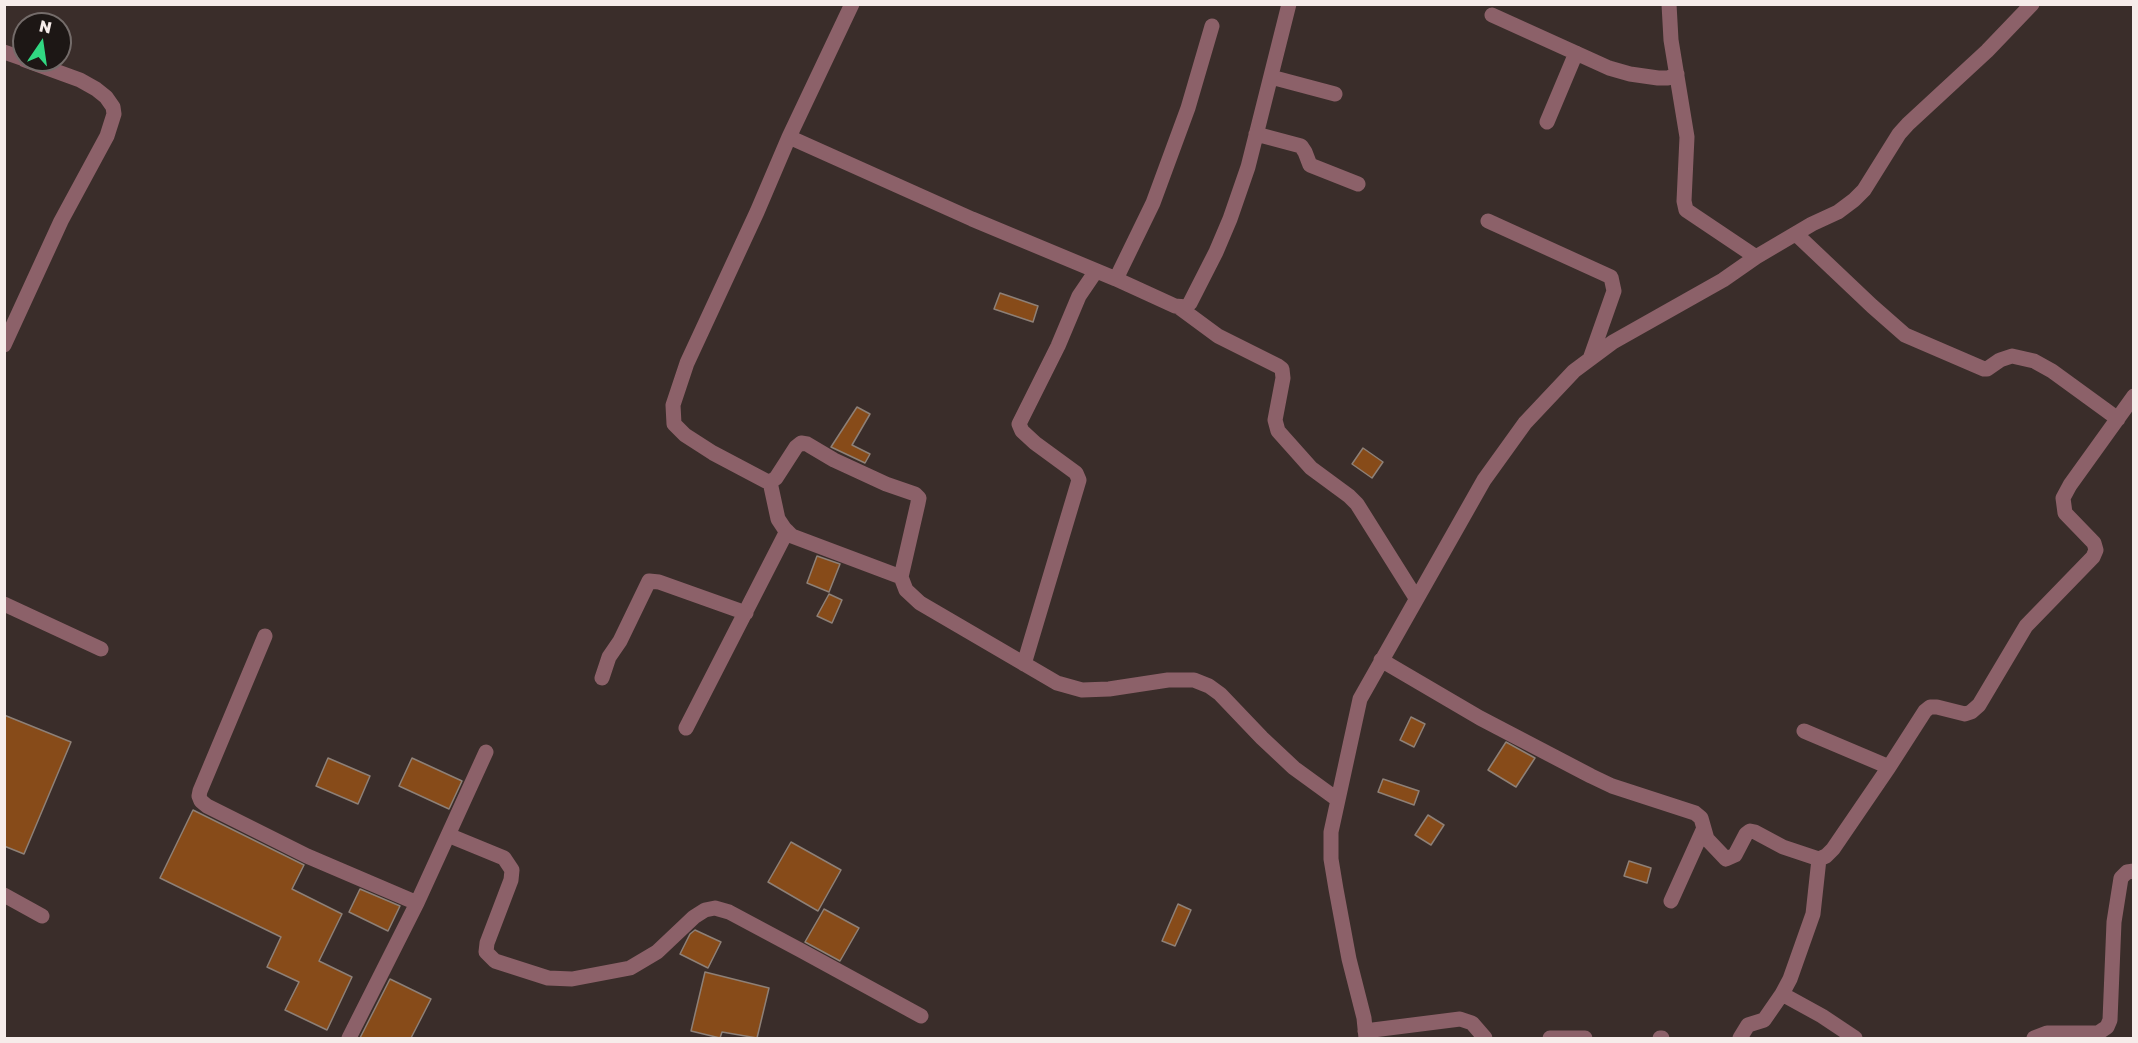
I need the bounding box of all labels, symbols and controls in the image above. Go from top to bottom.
north arrow [12,12,72,72]
text: N [37,15,54,38]

